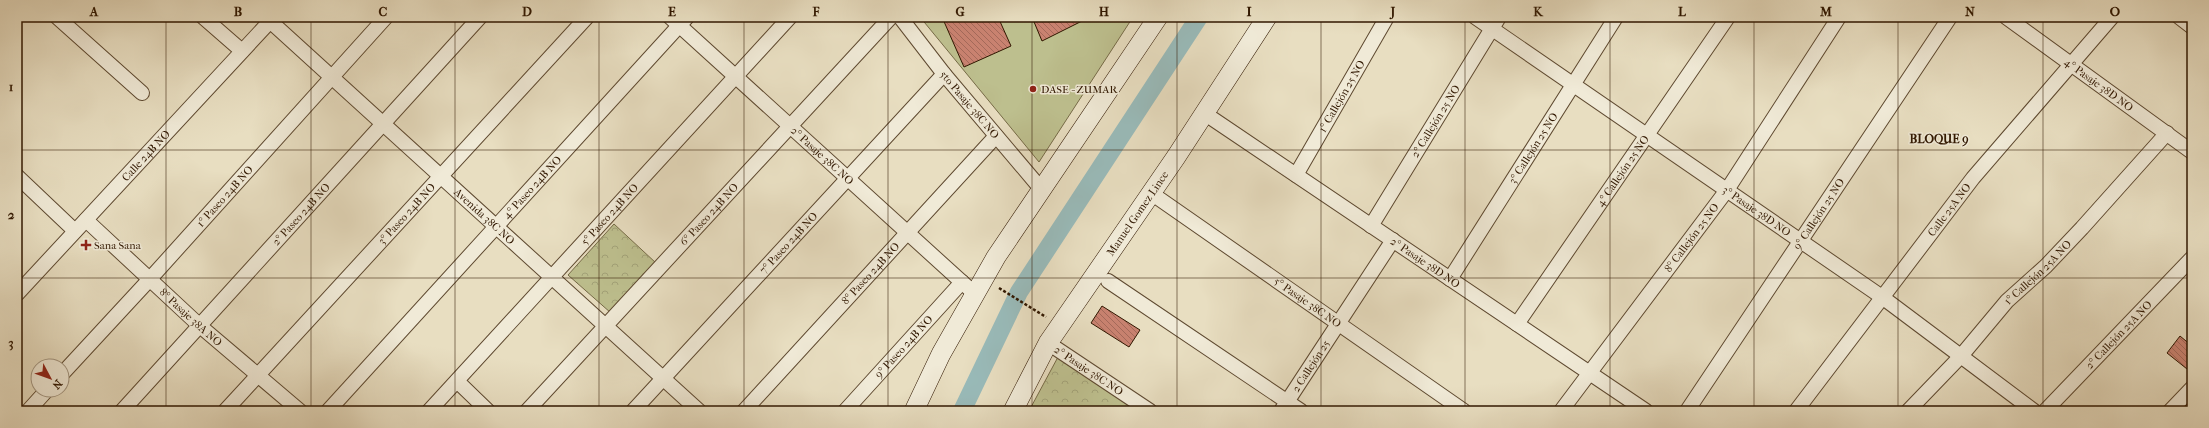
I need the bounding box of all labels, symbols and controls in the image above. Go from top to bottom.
text: A [89,4,99,19]
text: B [234,4,243,19]
text: C [379,4,388,19]
text: D [522,4,532,19]
text: E [668,4,676,19]
text: F [812,4,820,19]
text: G [955,4,965,19]
text: H [1099,4,1110,19]
text: I [1246,4,1252,19]
text: J [1389,4,1396,20]
text: K [1533,4,1544,19]
text: L [1678,4,1687,19]
text: M [1819,4,1832,19]
text: N [1965,4,1975,19]
text: O [2110,4,2120,19]
street label: 4° Pasaje 38D NO [2062,55,2136,114]
street label: 1° Callejón 25 NO [1316,58,1367,135]
street label: 5to Pasaje 38C NO [937,68,1002,141]
text: 1 [9,79,14,94]
street label: 2° Callejón 25 NO [1408,82,1463,160]
place label: DASE - ZUMAR [1041,83,1118,96]
marker: DASE - ZUMAR [1028,84,1038,94]
street label: 3° Callejón 25 NO [1506,110,1560,186]
street label: 2° Pasaje 38C NO [788,124,857,187]
street label: Calle 24B NO [119,127,173,184]
street label: 4° Callejón 25 NO [1593,132,1652,209]
district label: BLOQUE 9 [1909,132,1969,147]
street label: 4° Paseo 24B NO [500,153,564,221]
street label: 1° Paseo 24B NO [194,163,256,229]
street label: Manuel Gomez Lince [1104,168,1171,258]
street label: 9° Callejón 25 NO [1790,176,1847,252]
street label: 2° Paseo 24B NO [269,180,333,248]
street label: 3° Paseo 24B NO [375,180,438,247]
street label: 5° Paseo 24B NO [578,180,641,248]
street label: 6° Paseo 24B NO [677,180,741,248]
street label: Calle 25A NO [1925,180,1973,239]
street label: 3° Pasaje 38D NO [1720,183,1794,239]
street label: Avenida 38C NO [451,185,518,247]
street label: 8° Callejón 25 NO [1661,200,1722,274]
text: 2 [8,207,15,222]
street label: 7° Paseo 24B NO [757,209,820,276]
street label: 2° Pasaje 38D NO [1388,234,1463,290]
street label: 1° Callejón 25A NO [2001,237,2074,307]
place label: Sana Sana [94,239,142,252]
street label: 8° Paseo 24B NO [839,239,902,307]
marker: Sana Sana [81,240,91,250]
street label: 5° Pasaje 38C NO [1271,274,1344,330]
street label: 8° Pasaje 38A NO [157,285,225,349]
street label: 2° Callejón 25A NO [2083,297,2154,371]
street label: 9° Paseo 24B NO [872,312,935,381]
text: 3 [8,335,14,351]
street label: 2 Callejón 25 [1289,337,1332,394]
street label: 2° Pasaje 38C NO [1052,343,1126,398]
north arrow [30,358,70,398]
text: N [49,377,65,392]

